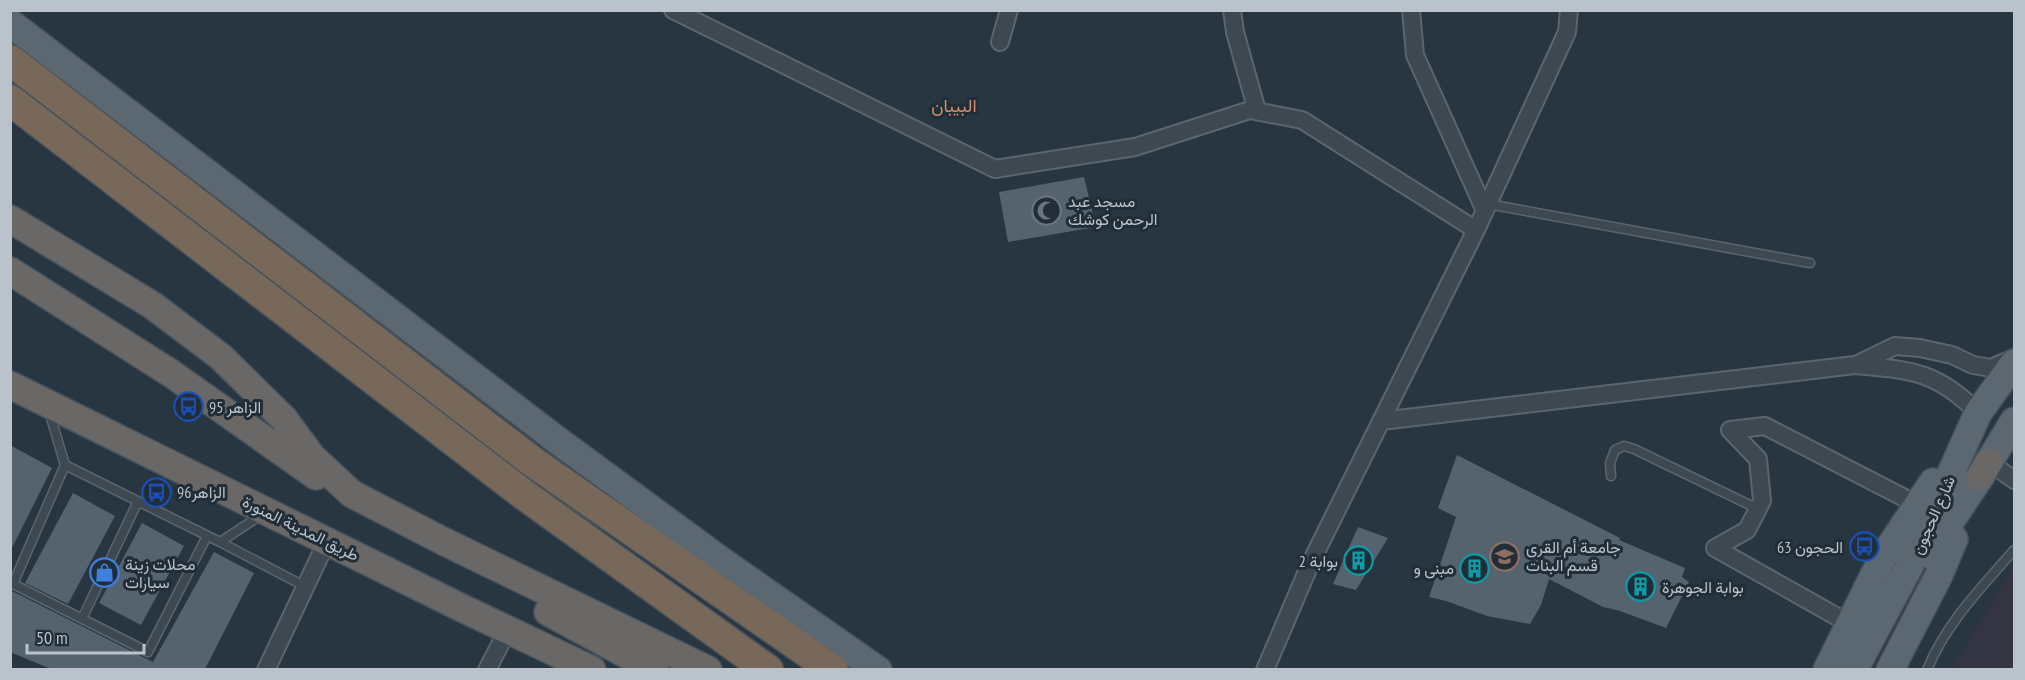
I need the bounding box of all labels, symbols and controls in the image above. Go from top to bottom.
district label: البيبان [931,94,977,117]
place label: مسجد عبد الرحمن كوشك [1068,191,1157,230]
mosque icon: مسجد عبد الرحمن كوشك [1031,194,1063,226]
bus stop icon: الزاهر 95 [172,391,204,423]
place label: الزاهر 95 [209,397,261,418]
street label: شارع الحجون [1907,473,1961,558]
bus stop icon: الزاهر96 [140,476,172,508]
place label: الزاهر96 [177,482,226,503]
street label: طريق المدينة المنورة [239,491,362,566]
bus stop icon: الحجون 63 [1848,531,1880,563]
place label: جامعة أم القرى قسم البنات [1526,537,1621,576]
place label: الحجون 63 [1777,537,1843,558]
school or university icon: جامعة أم القرى قسم البنات [1489,540,1521,572]
building icon: بوابة 2 [1343,545,1375,577]
place label: بوابة 2 [1299,551,1338,572]
building icon: مبنى و [1459,552,1491,584]
place label: محلات زينة سيارات [125,554,196,593]
shop icon: محلات زينة سيارات [88,557,120,589]
place label: مبنى و [1414,558,1454,579]
building icon: بوابة الجوهرة [1625,571,1657,603]
place label: بوابة الجوهرة [1662,577,1744,598]
scale bar [27,617,144,655]
text: 50 m [36,626,68,649]

